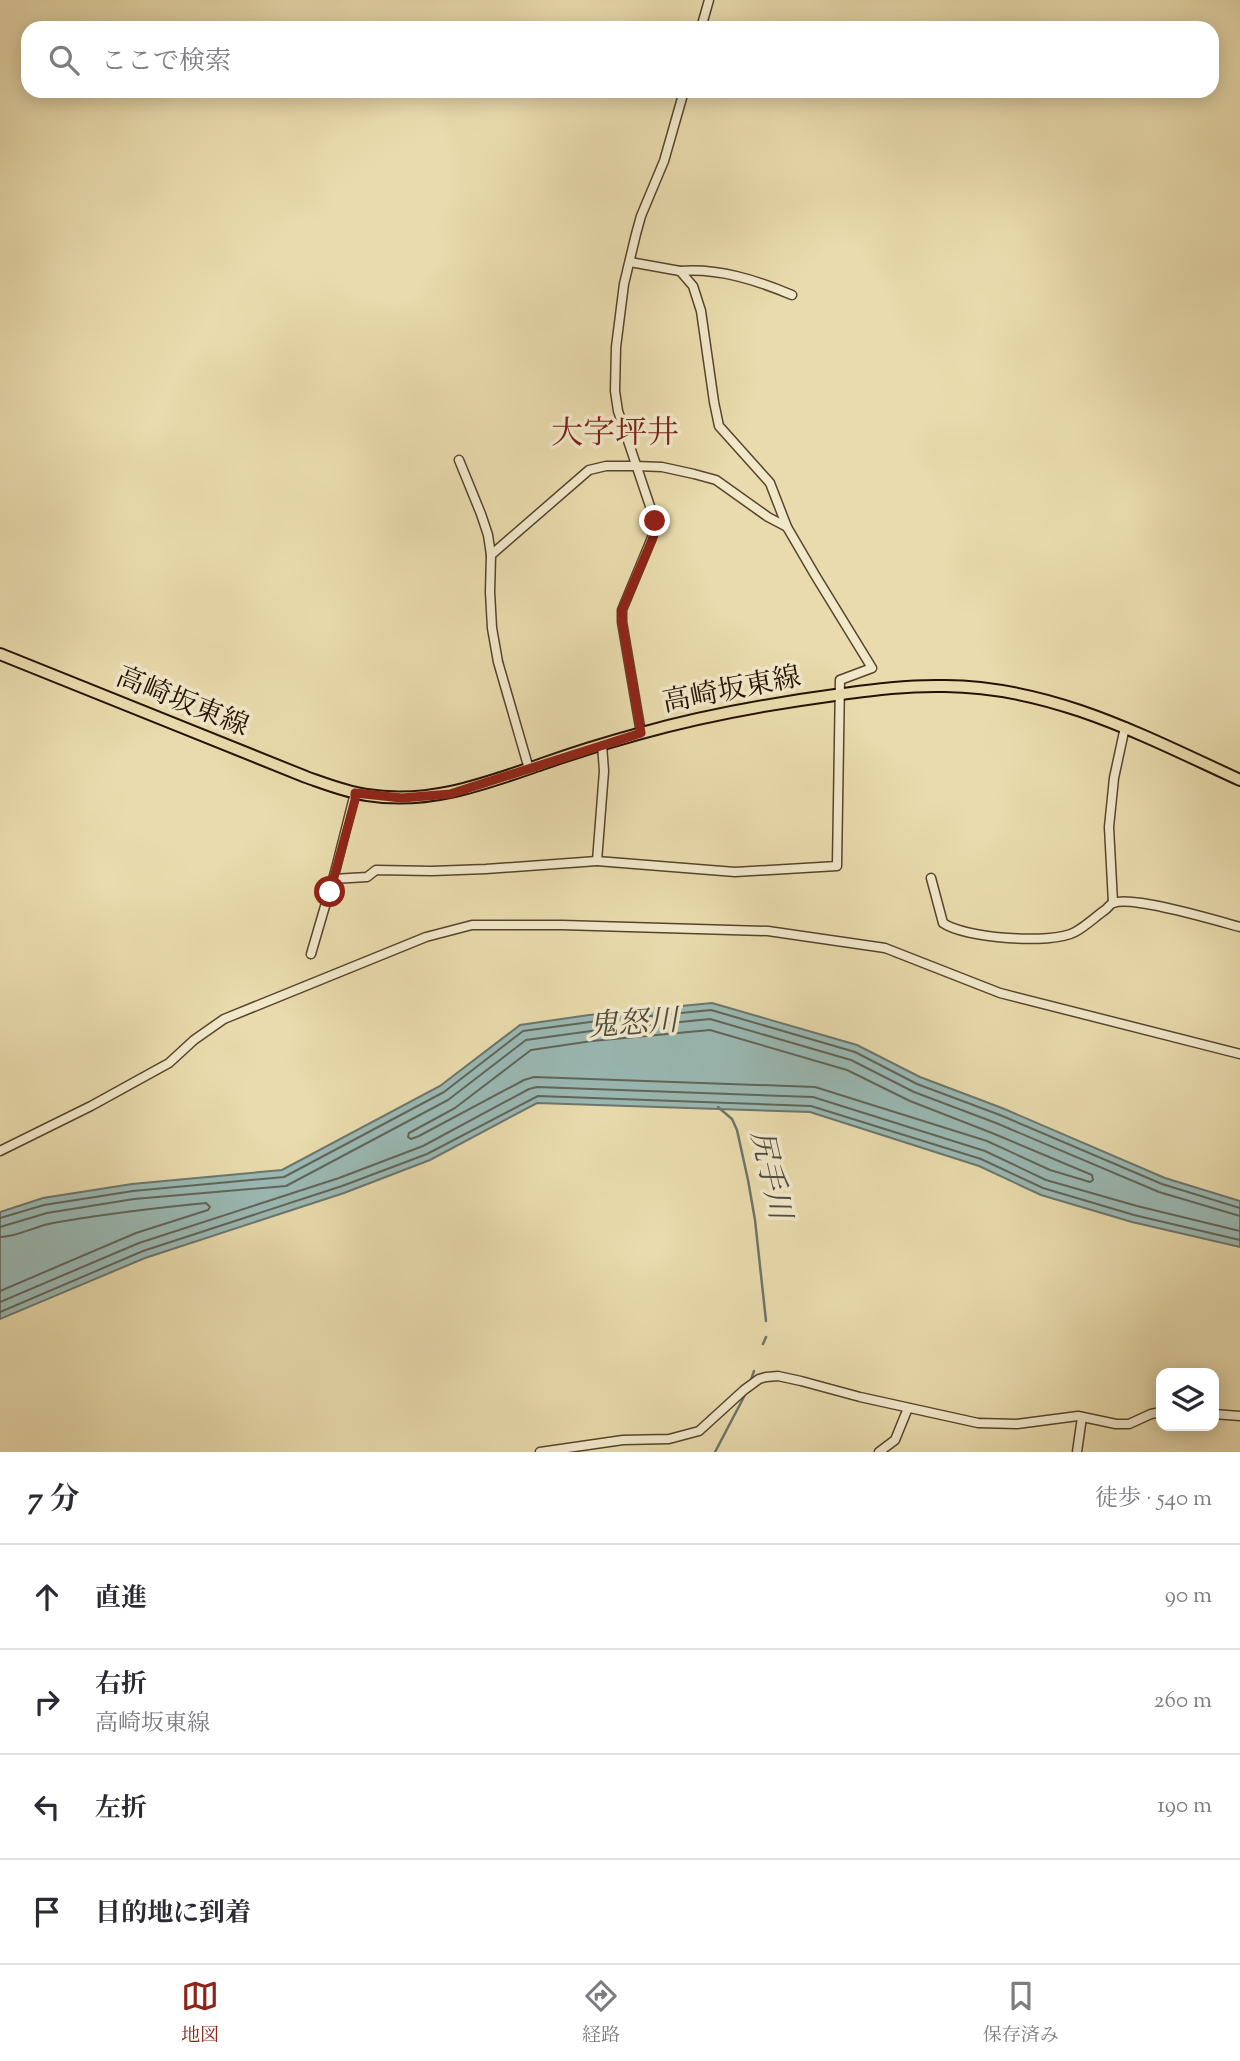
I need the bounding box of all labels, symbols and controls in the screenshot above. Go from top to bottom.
search box [21,21,1219,98]
icon: search [45,41,83,79]
text: ここで検索 [101,44,231,81]
district label: 大字坪井 [551,412,679,458]
route end [639,505,670,536]
street label: 高崎坂東線 [110,658,254,748]
street label: 高崎坂東線 [659,658,805,724]
route start [314,876,345,907]
water label: 鬼怒川 [587,1000,682,1050]
water label: 尻手川 [738,1126,801,1227]
map controls [1156,1368,1219,1431]
button: layers [1156,1368,1219,1431]
text: 7 分 [28,1479,79,1522]
text: 徒歩 · 540 m [1095,1483,1212,1516]
icon: ahead [28,1578,66,1616]
text: 90 m [1165,1580,1212,1613]
text: 直進 [95,1581,147,1618]
text: 右折 [95,1667,147,1704]
icon: right [28,1683,66,1721]
text: 260 m [1154,1685,1212,1718]
text: 高崎坂東線 [95,1708,210,1741]
icon: left [28,1788,66,1826]
text: 190 m [1157,1790,1212,1823]
text: 左折 [95,1791,147,1828]
icon: arrive [28,1893,66,1931]
text: 目的地に到着 [95,1896,251,1933]
tab: 地図 [181,1977,219,2050]
tab: 経路 [582,1977,620,2050]
tab: 保存済み [983,1977,1059,2050]

